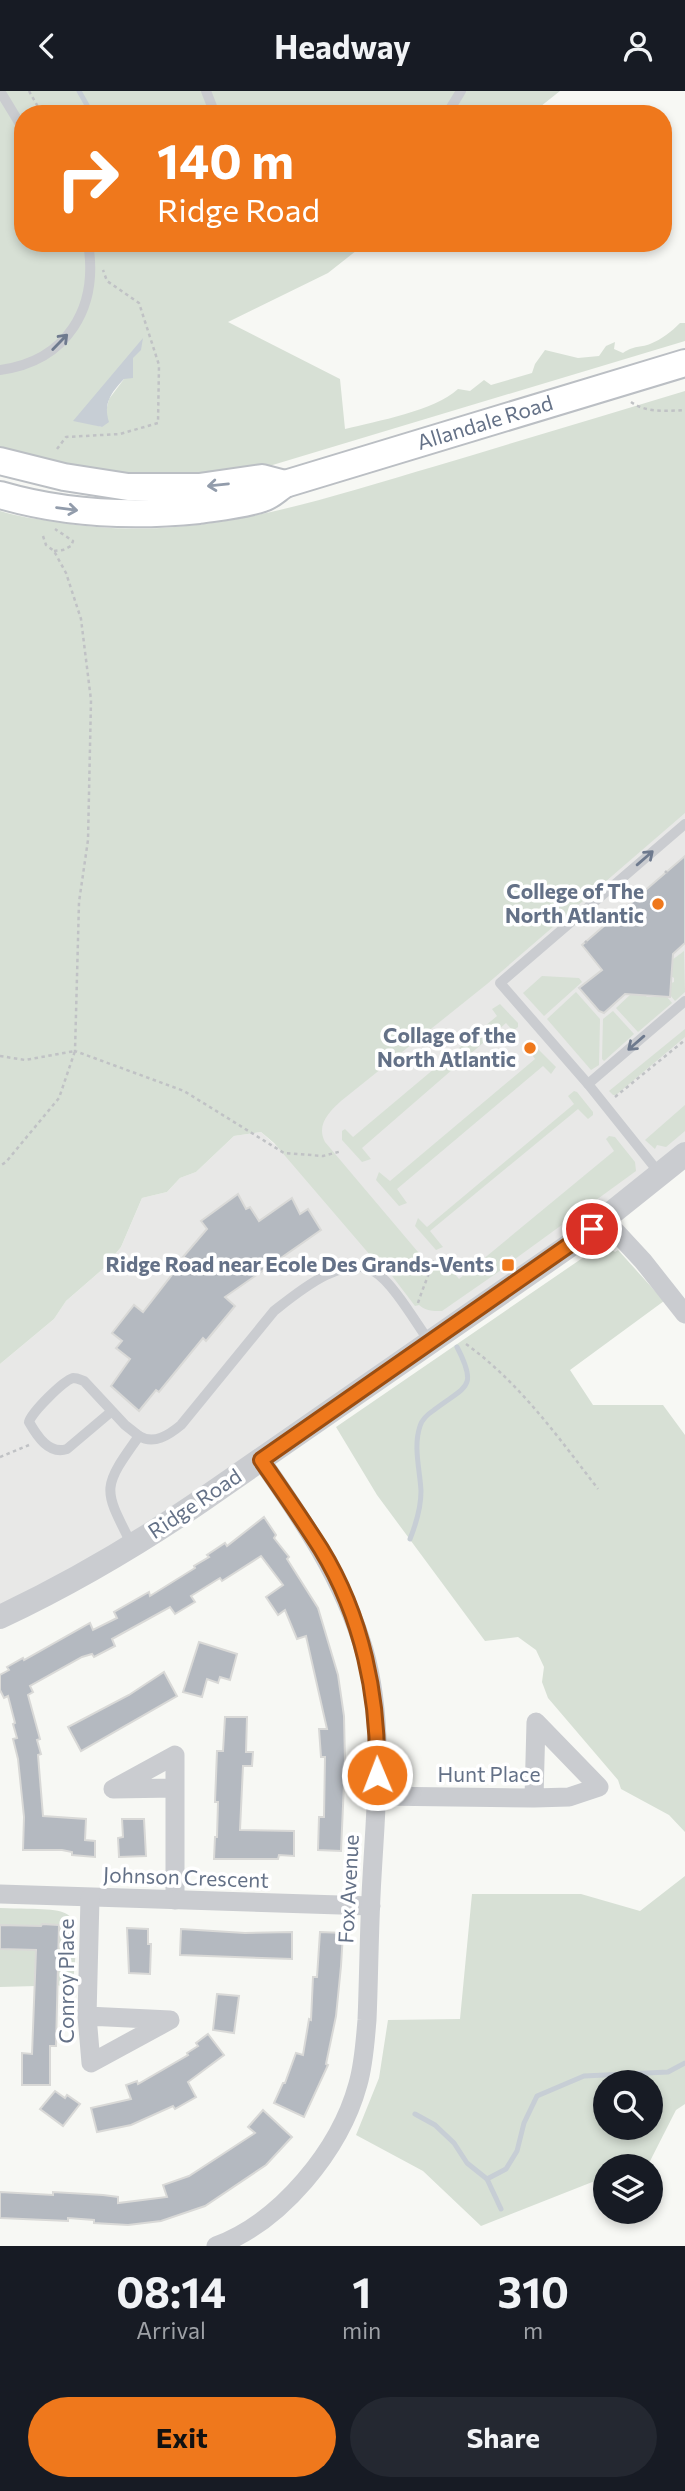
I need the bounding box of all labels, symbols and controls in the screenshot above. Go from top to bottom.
text: Headway [274,26,411,66]
icon: back [28,27,66,65]
icon: person [619,27,657,65]
text: 140 m [157,129,294,189]
icon: right [42,133,133,224]
text: Ridge Road [157,189,320,229]
one-way arrow [52,334,69,351]
street label: Allandale Road [414,389,556,454]
one-way arrow [207,479,230,492]
one-way arrow [55,503,78,516]
one-way arrow [635,850,653,866]
place label: College of The North Atlantic [505,878,644,927]
marker: College of The North Atlantic [650,896,666,912]
place label: Collage of the North Atlantic [377,1022,516,1071]
one-way arrow [628,1035,646,1051]
marker: Collage of the North Atlantic [522,1040,538,1056]
pin [562,1199,622,1259]
icon: arrive [573,1210,611,1248]
place label: Ridge Road near Ecole Des Grands-Vents [106,1251,494,1276]
marker: Ridge Road near Ecole Des Grands-Vents [500,1257,516,1273]
street label: Ridge Road [143,1463,245,1543]
position arrow [340,1738,414,1812]
street label: Hunt Place [437,1761,541,1786]
street label: Fox Avenue [332,1834,363,1944]
street label: Johnson Crescent [103,1861,269,1892]
street label: Conroy Place [53,1918,78,2044]
map controls [593,2070,663,2224]
button: search [593,2070,663,2140]
button: layers [593,2154,663,2224]
text: 08:14 [116,2265,226,2317]
text: 1 [352,2265,371,2317]
text: 310 [497,2265,569,2317]
text: Arrival [136,2316,206,2344]
text: min [342,2316,381,2344]
text: m [523,2316,543,2344]
button: Exit [28,2397,336,2477]
button: Share [350,2397,657,2477]

